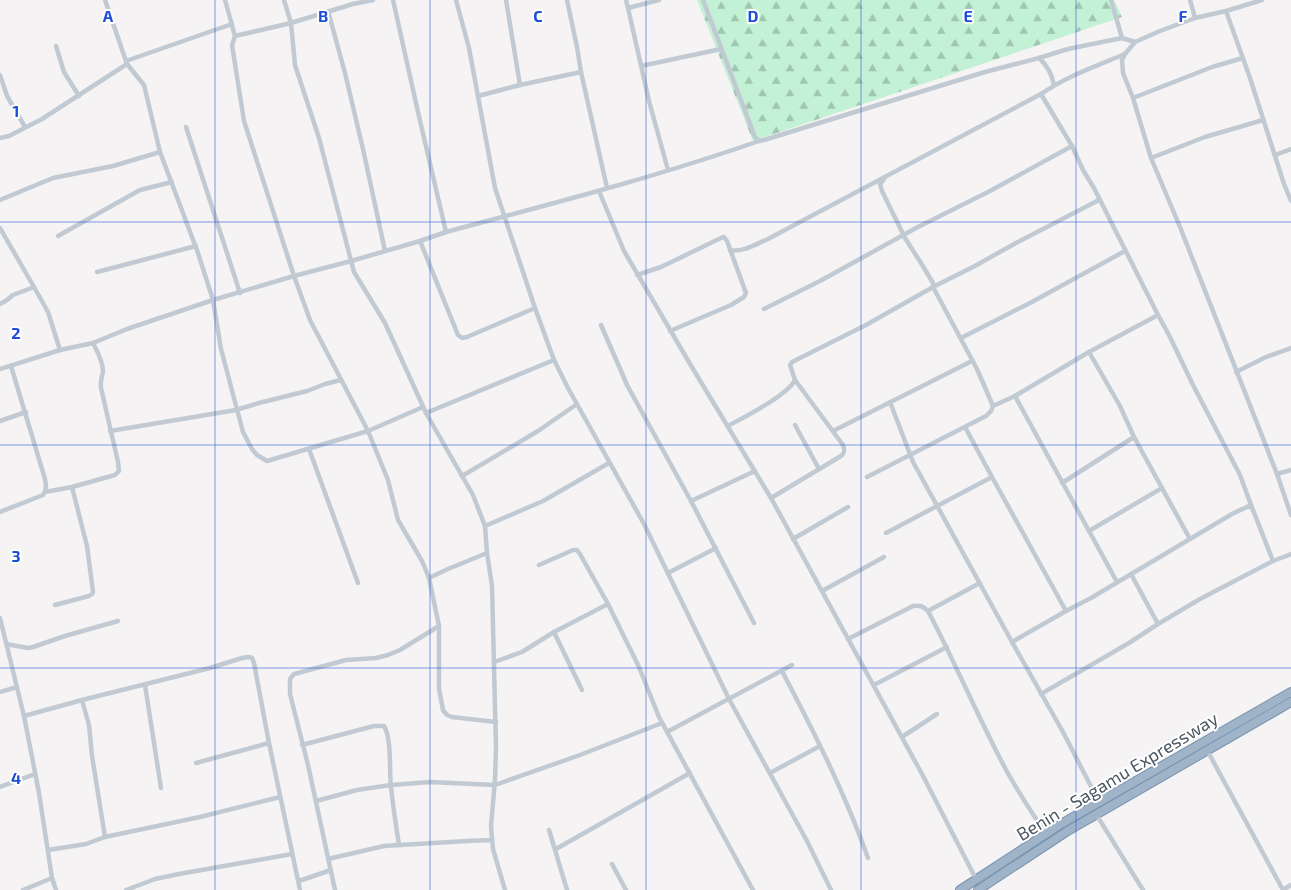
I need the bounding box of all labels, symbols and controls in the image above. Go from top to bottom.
text: A [103,6,114,25]
text: B [318,6,328,25]
text: C [533,6,543,25]
text: D [748,6,759,25]
text: E [963,6,973,25]
text: F [1179,6,1188,25]
text: 1 [13,101,19,120]
text: 2 [11,323,21,342]
text: 3 [11,546,21,565]
street label: Benin - Sagamu Expressway [1012,707,1222,845]
text: 4 [11,768,21,787]

